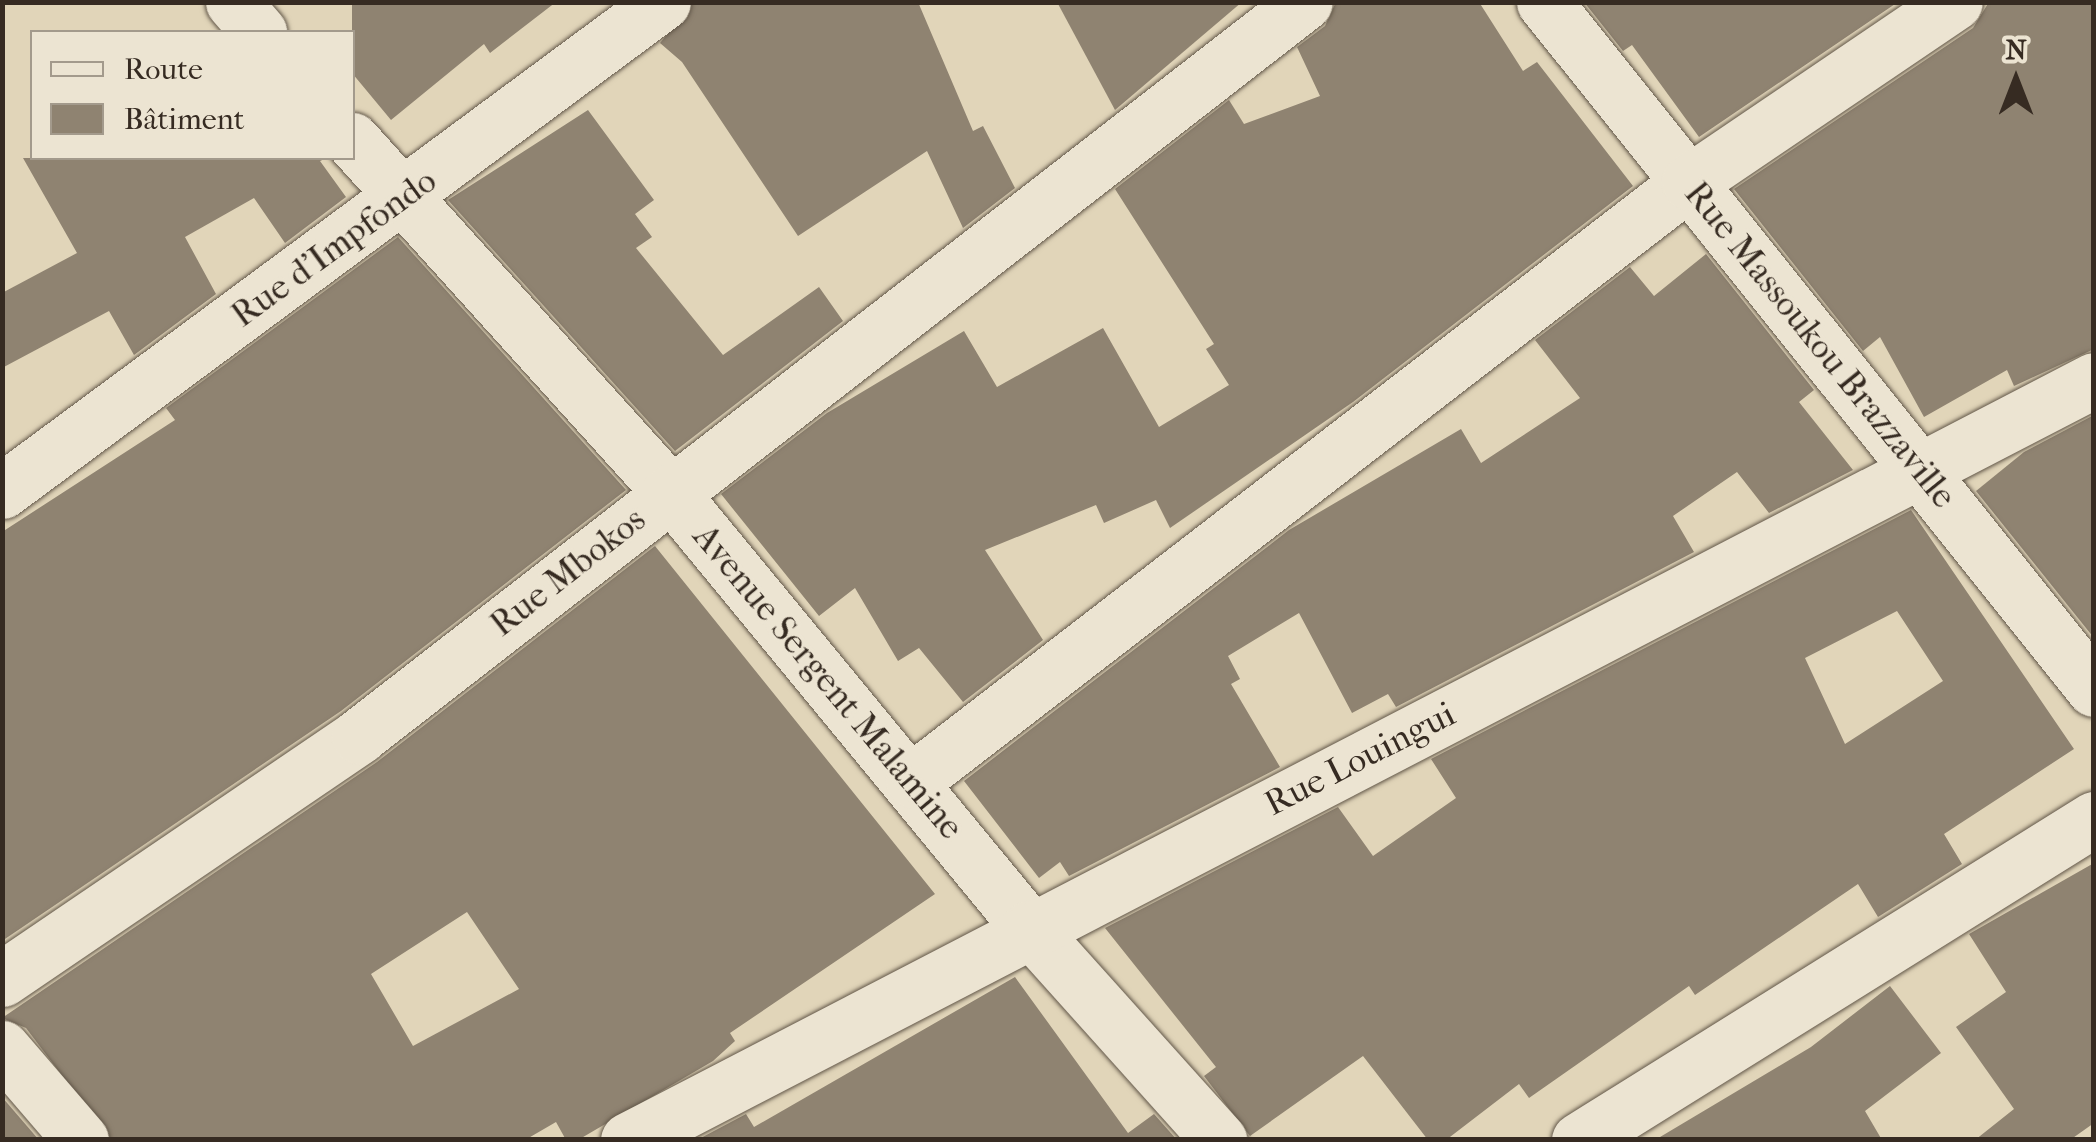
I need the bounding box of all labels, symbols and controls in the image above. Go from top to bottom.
legend [30,30,355,160]
north arrow [1966,30,2066,130]
text: N [2005,33,2027,66]
text: Route [124,52,203,87]
text: Bâtiment [124,102,245,137]
street label: Rue d'Impfondo [223,160,445,336]
street label: Rue Massoukou Brazzaville [1675,173,1965,517]
street label: Rue Mbokos [482,498,654,646]
street label: Avenue Sergent Malamine [684,516,972,848]
street label: Rue Louingui [1258,693,1462,825]

